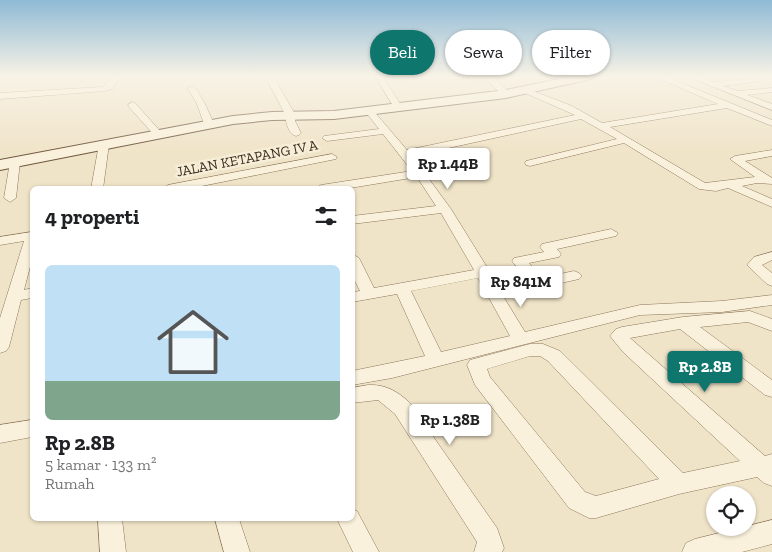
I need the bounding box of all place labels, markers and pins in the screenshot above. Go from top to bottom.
pin: Rp 1.44B [396,148,500,190]
pin: Rp 841M [475,266,567,308]
pin: Rp 2.8B [659,350,751,393]
pin: Rp 1.38B [398,404,502,446]

